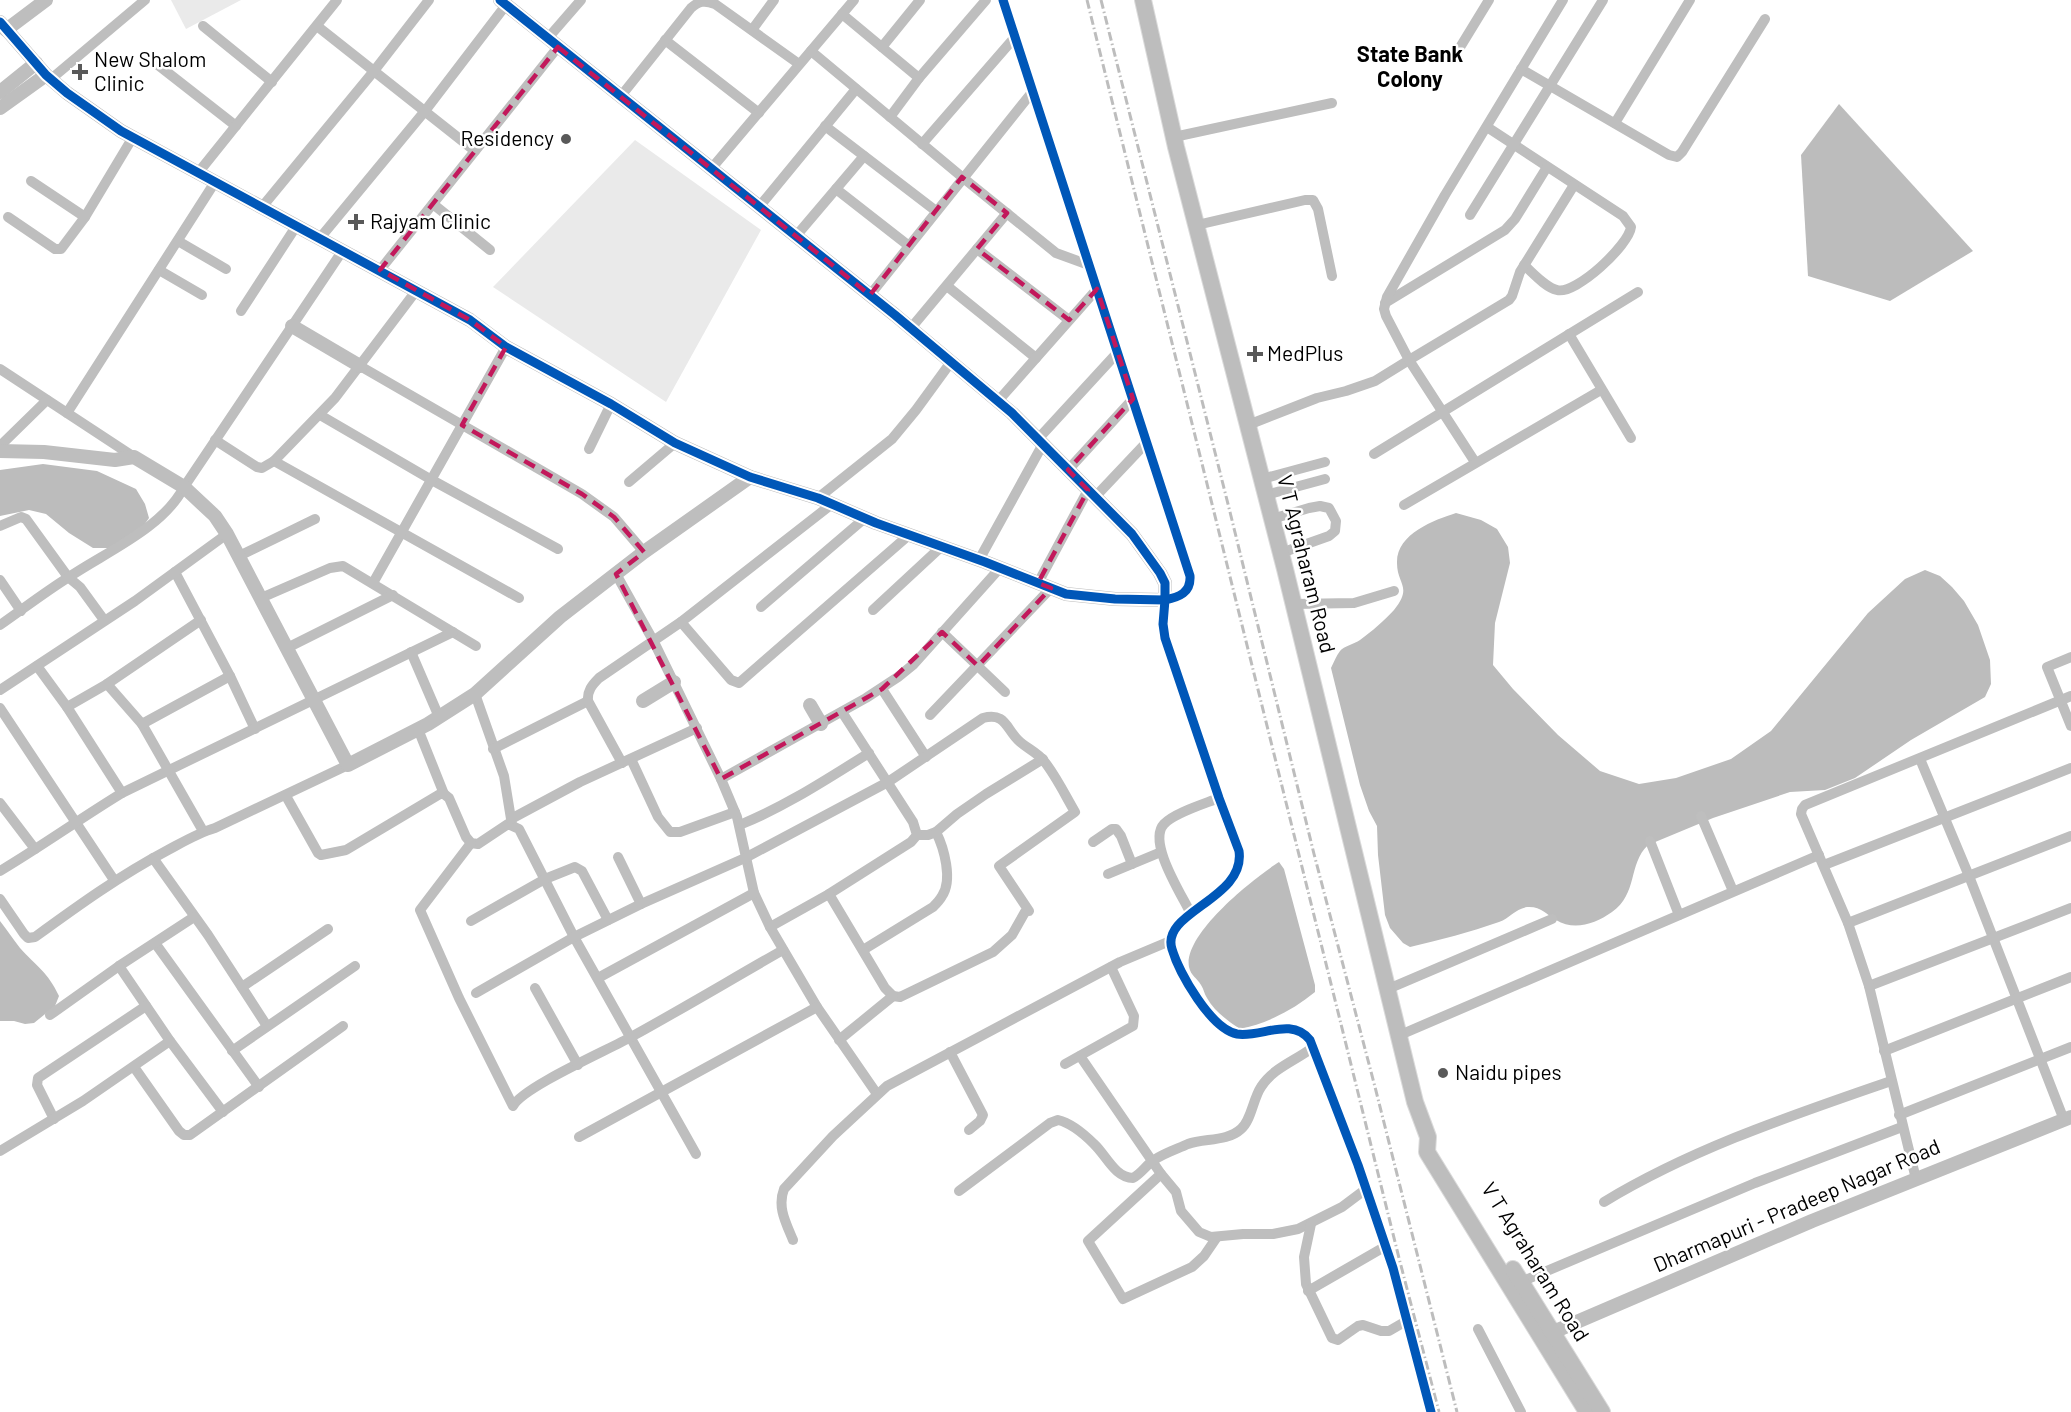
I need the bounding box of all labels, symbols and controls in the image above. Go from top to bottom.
district label: State Bank Colony [1357,40,1463,91]
place label: New Shalom Clinic [94,46,206,95]
marker: New Shalom Clinic [71,63,89,81]
place label: Residency [460,125,554,150]
marker: Residency [559,132,573,146]
place label: Rajyam Clinic [370,208,491,233]
marker: Rajyam Clinic [347,213,365,231]
place label: MedPlus [1267,340,1343,365]
marker: MedPlus [1248,347,1262,361]
street label: V T Agraharam Road [1273,472,1342,655]
place label: Naidu pipes [1455,1059,1562,1084]
marker: Naidu pipes [1436,1066,1450,1080]
street label: Dharmapuri - Pradeep Nagar Road [1649,1133,1943,1276]
street label: V T Agraharam Road [1477,1177,1595,1345]

